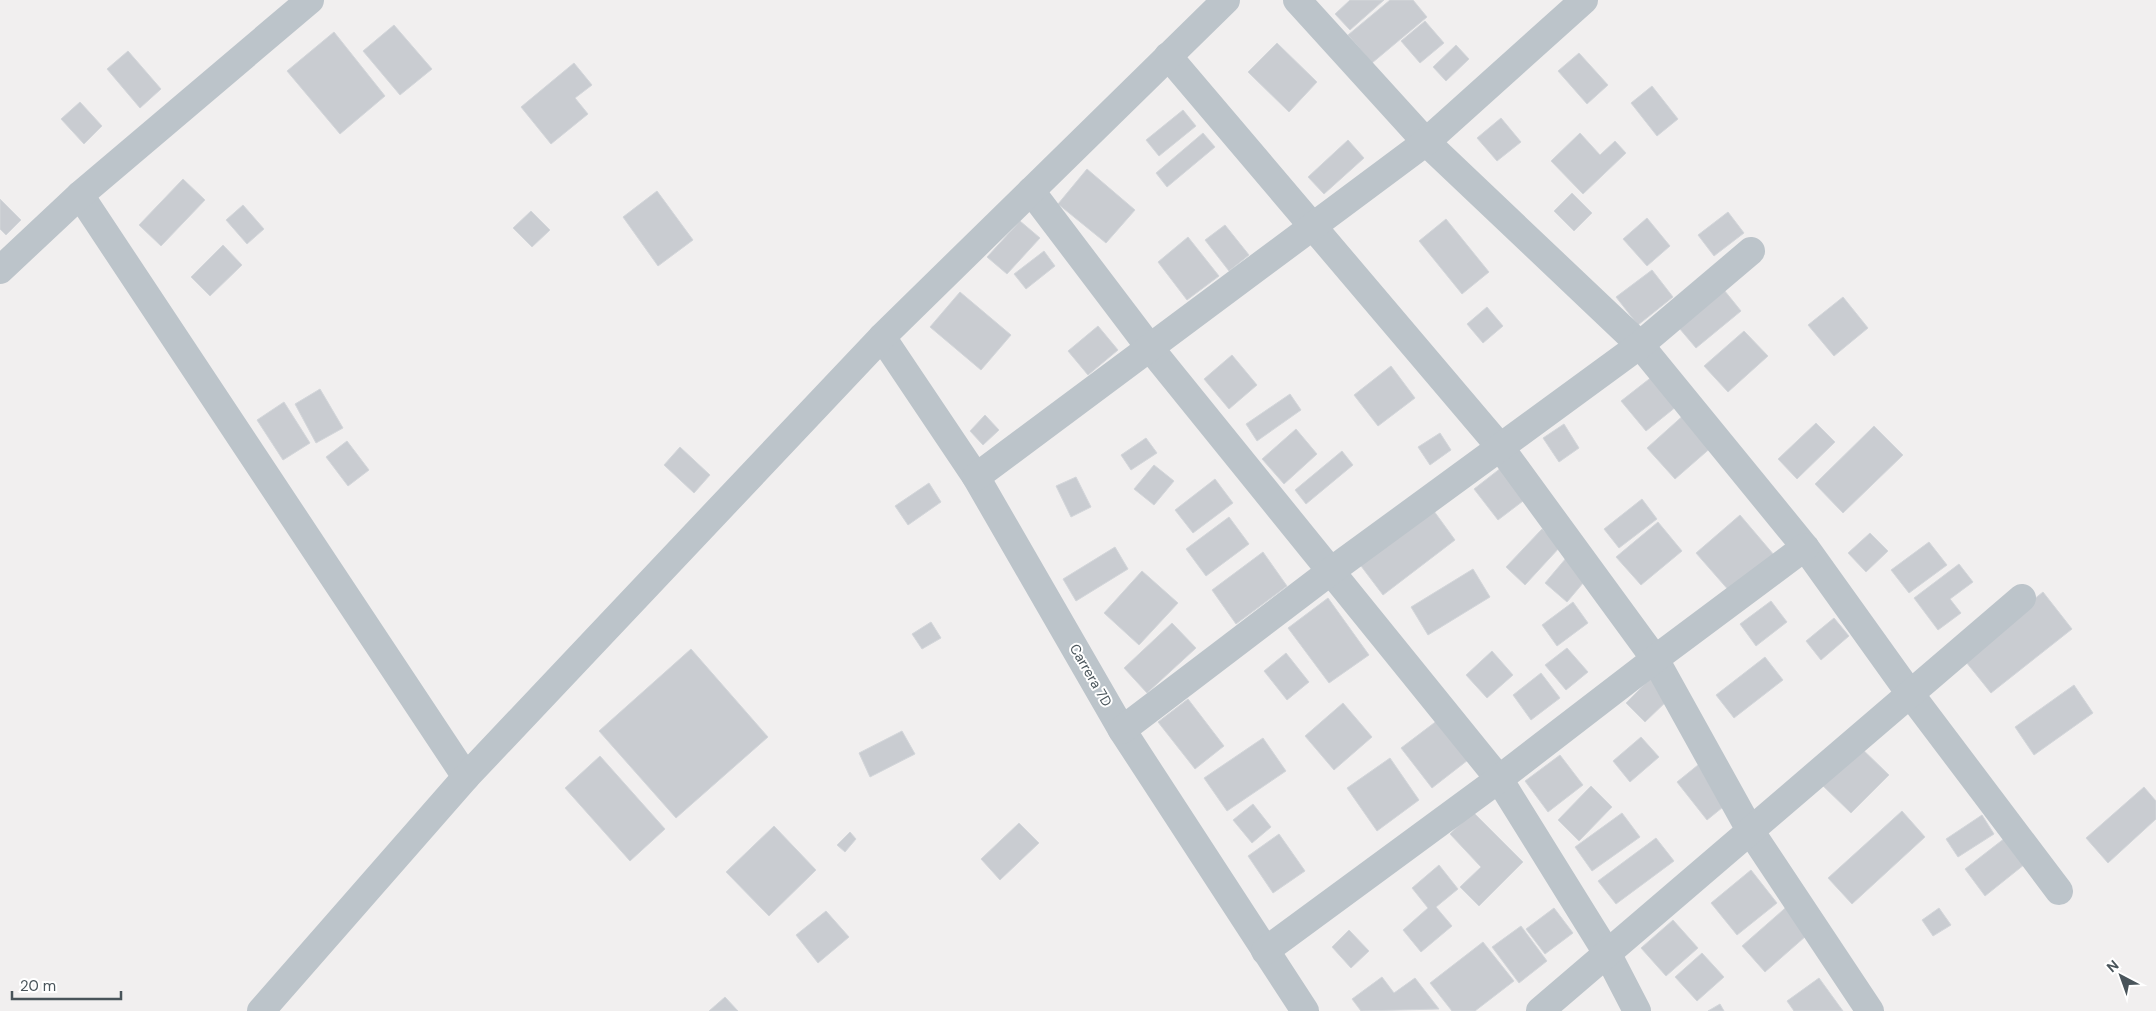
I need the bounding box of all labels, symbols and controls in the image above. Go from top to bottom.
street label: Carrera 7D [1066,640,1116,710]
north arrow [2096,951,2146,1001]
text: N [2103,956,2122,976]
scale bar [12,968,121,1000]
text: 20 m [20,976,56,996]

